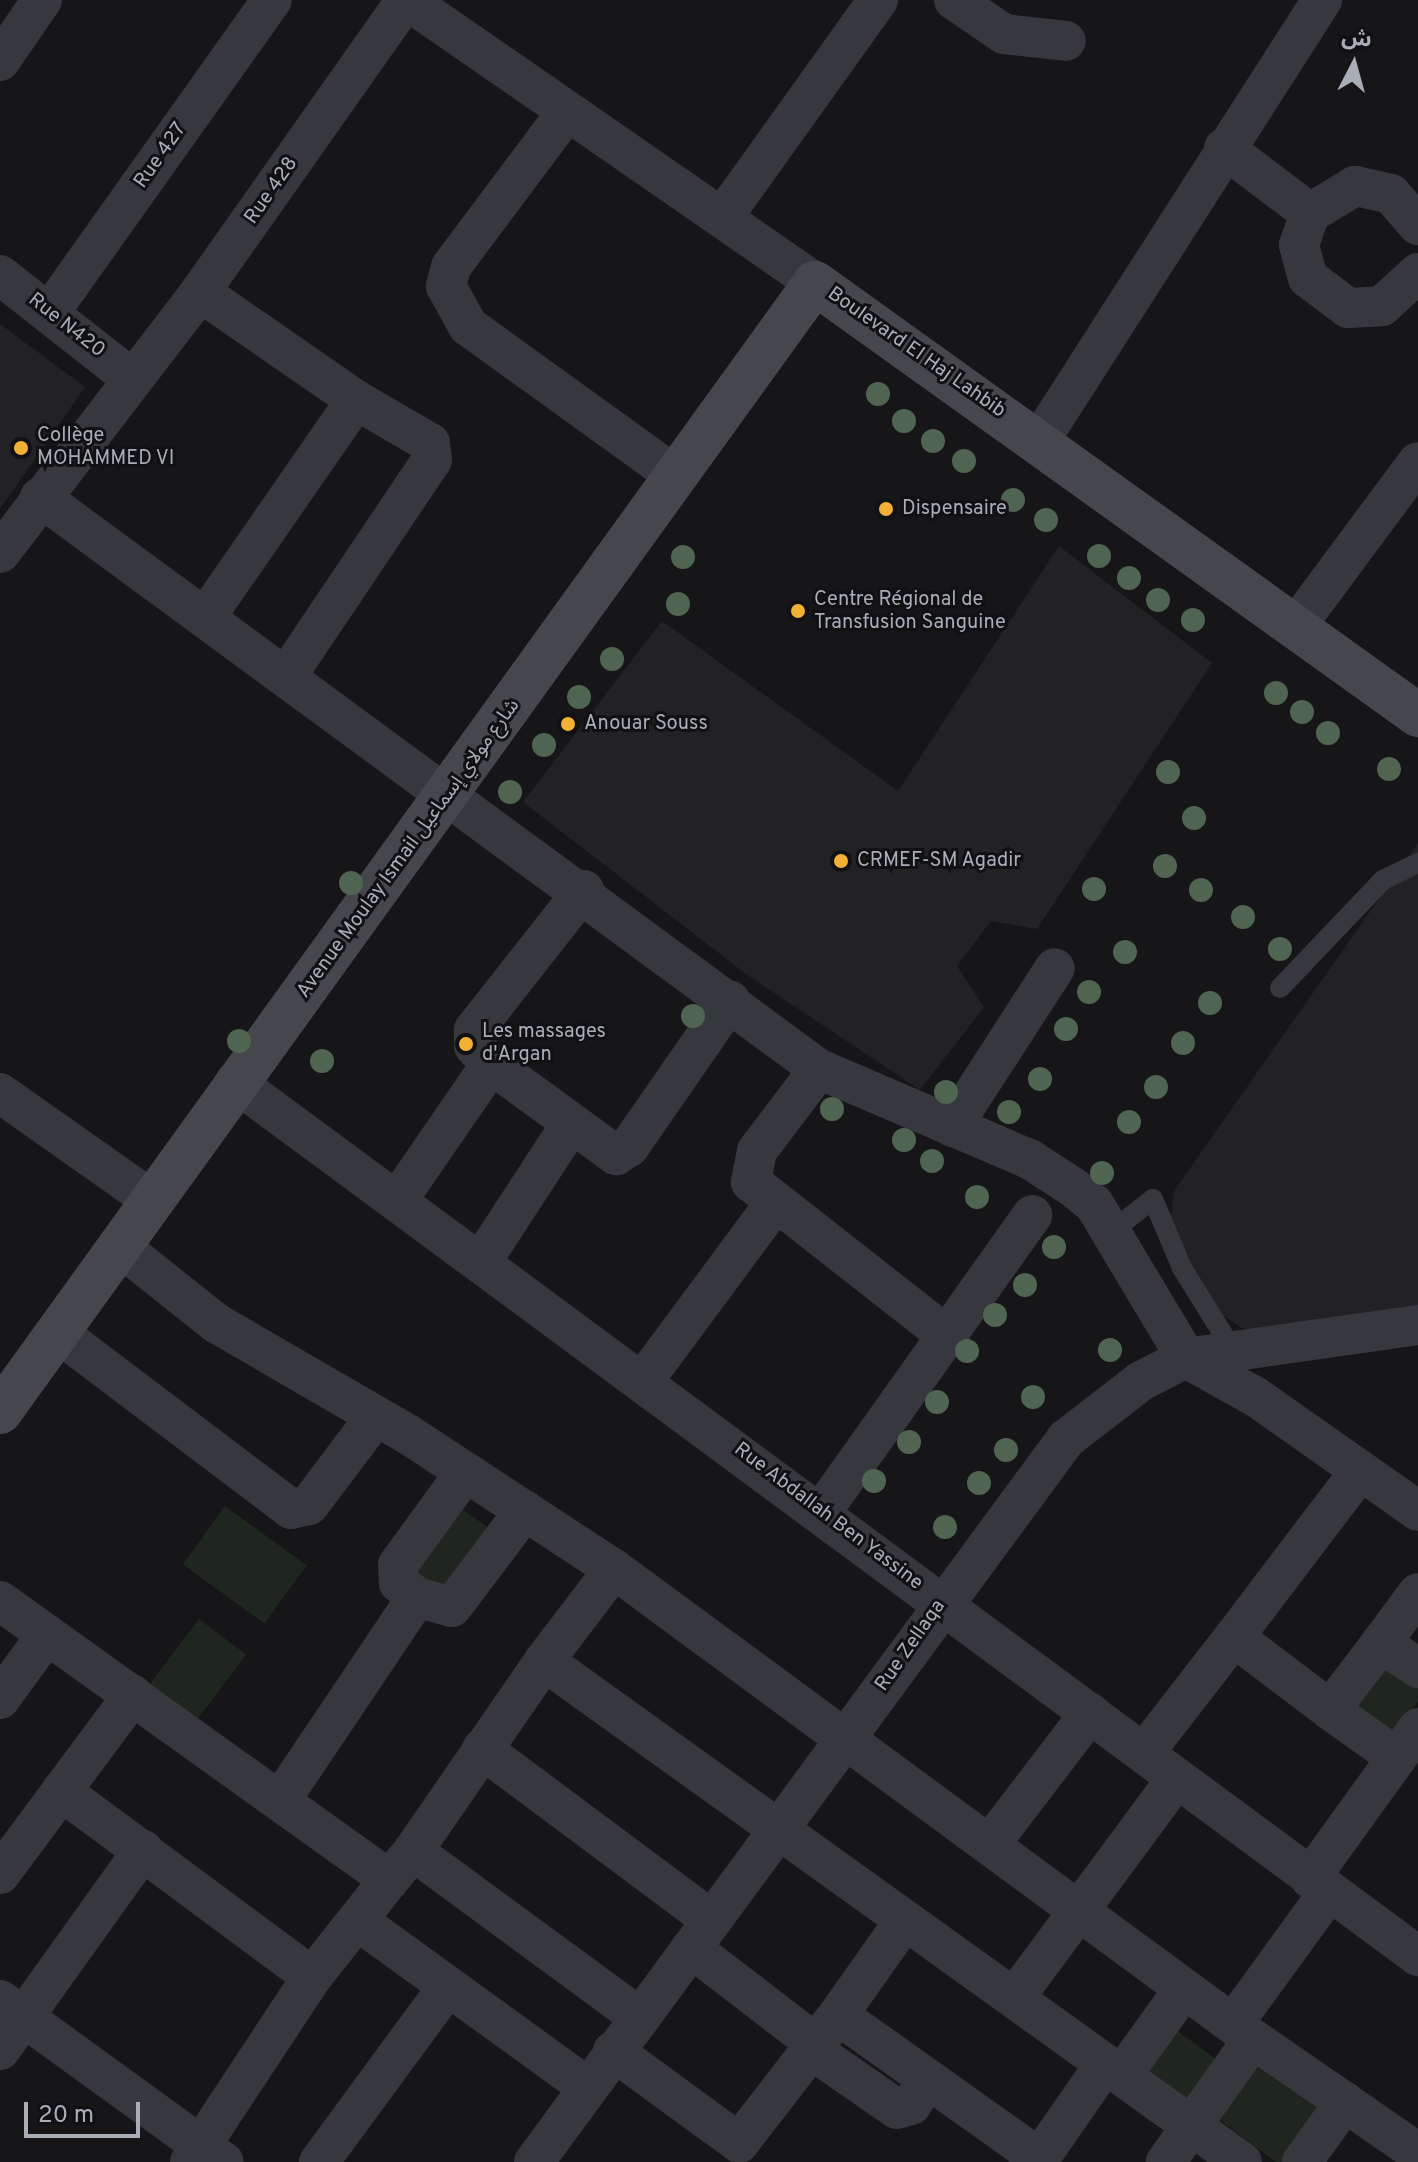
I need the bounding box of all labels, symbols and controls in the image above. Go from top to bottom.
north arrow [1314,24,1394,104]
text: ش [1340,25,1373,55]
street label: Rue 427 [130,119,192,193]
street label: Rue 428 [240,153,304,229]
street label: Boulevard El Haj Lahbib [822,282,1010,424]
street label: Rue N420 [23,289,109,363]
place label: Collège MOHAMMED VI [37,424,175,471]
marker: Collège MOHAMMED VI [12,439,30,457]
place label: Dispensaire [902,497,1007,521]
marker: Dispensaire [877,500,895,518]
place label: Centre Régional de Transfusion Sanguine [814,588,1006,635]
marker: Centre Régional de Transfusion Sanguine [789,602,807,620]
street label: Avenue Moulay Ismail شارع مولاي إسماعيل [293,695,525,1003]
place label: Anouar Souss [584,712,708,736]
marker: Anouar Souss [559,715,577,733]
place label: CRMEF-SM Agadir [857,849,1022,873]
marker: CRMEF-SM Agadir [832,852,850,870]
place label: Les massages d'Argan [482,1020,606,1067]
marker: Les massages d'Argan [457,1035,475,1053]
street label: Rue Abdallah Ben Yassine [728,1438,928,1596]
street label: Rue Zellaqa [871,1596,951,1696]
scale bar [28,2086,144,2136]
text: 20 m [38,2101,94,2131]

